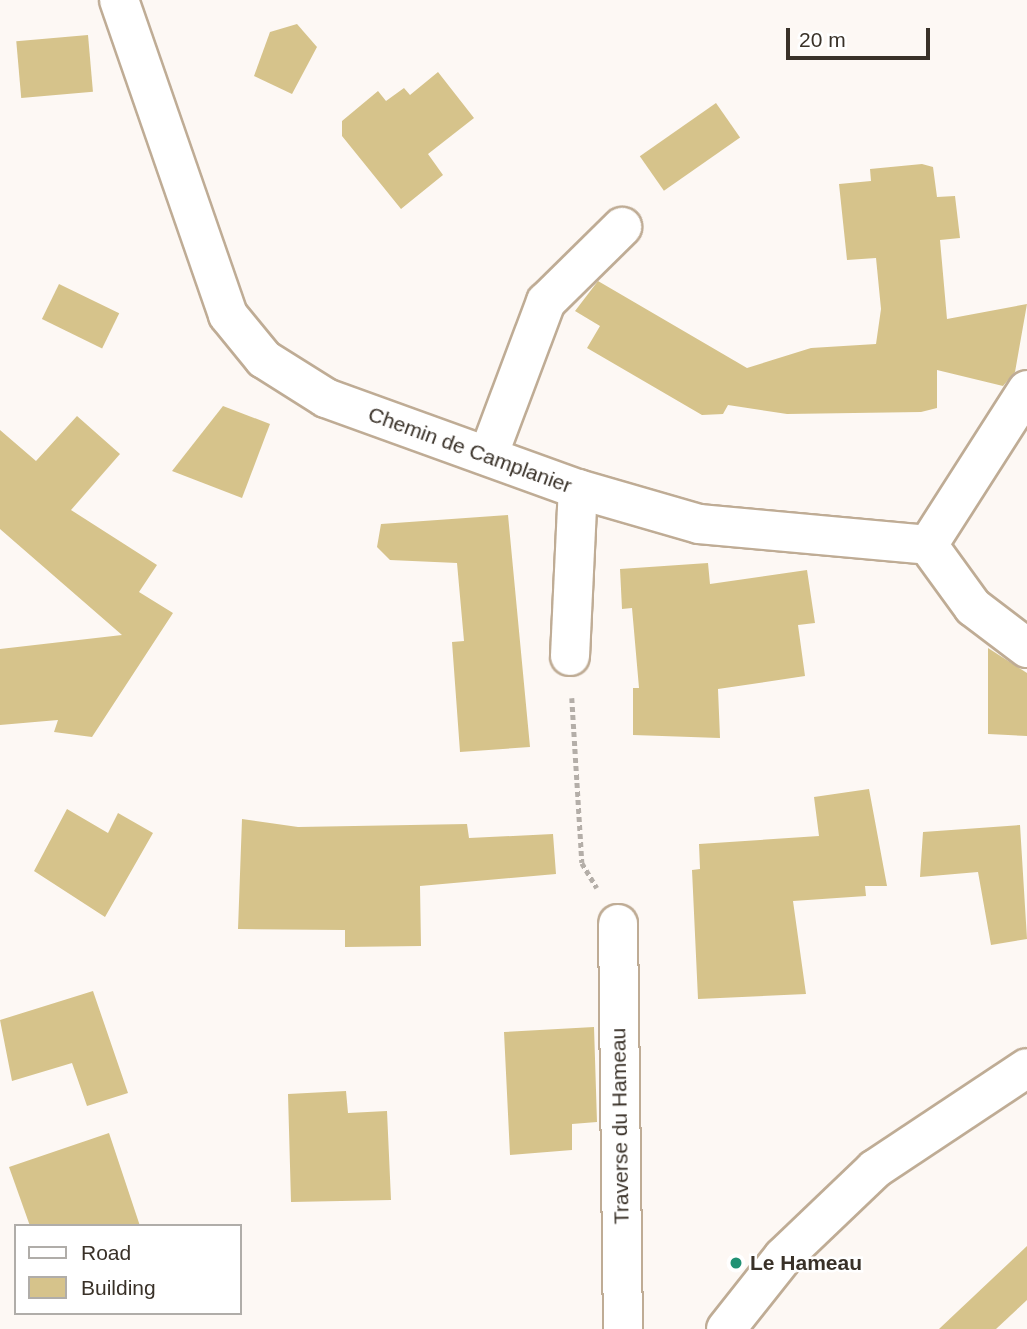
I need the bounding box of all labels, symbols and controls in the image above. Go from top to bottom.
scale bar [789,14,932,58]
text: 20 m [799,28,846,51]
street label: Chemin de Camplanier [365,401,575,499]
street label: Traverse du Hameau [606,1028,634,1224]
legend [14,1224,242,1315]
text: Road [81,1241,131,1264]
place label: Le Hameau [750,1250,862,1276]
marker: Le Hameau [728,1255,744,1271]
text: Building [81,1276,156,1299]

